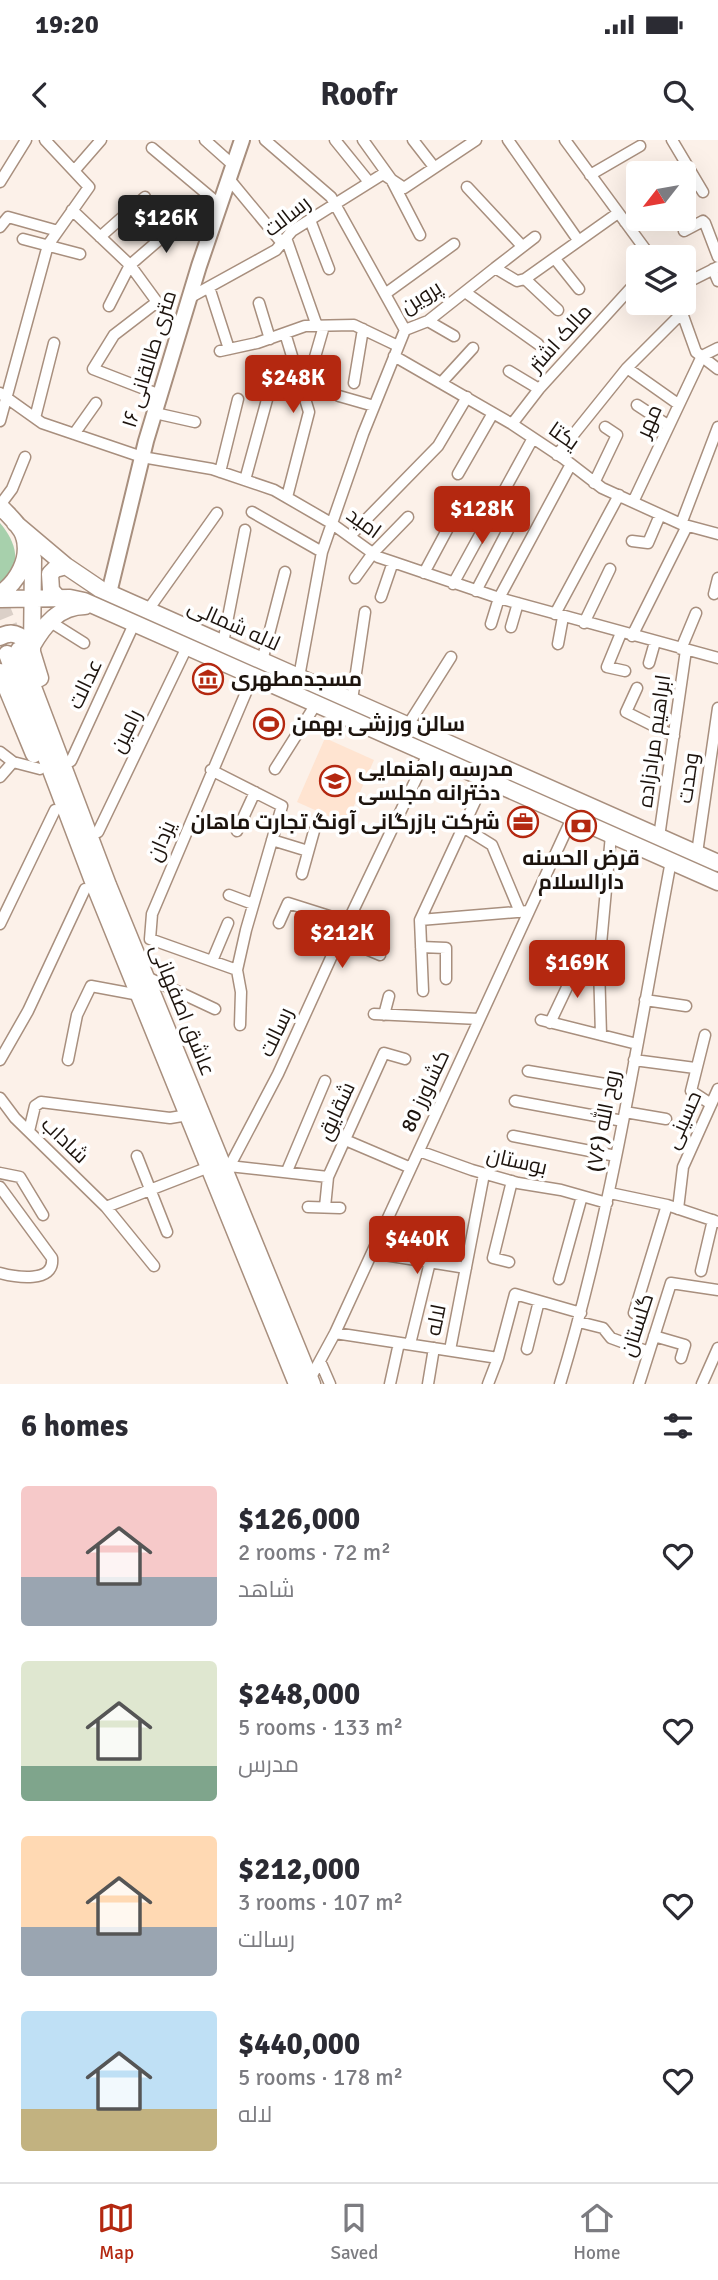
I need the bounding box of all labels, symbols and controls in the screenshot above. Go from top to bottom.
text: 19:20 [35,9,99,41]
text: Roofr [320,75,398,114]
icon: back [21,76,59,114]
icon: search [659,76,697,114]
north arrow [626,161,696,231]
map controls [626,161,696,315]
street label: رسالت [258,190,316,242]
pin: $126K [117,195,215,255]
text: $126K [134,203,198,232]
button: layers [626,245,696,315]
street label: پروین [396,274,447,320]
street label: ۱۶ متری طالقانی [116,287,182,431]
street label: مالک اشتر [522,299,597,378]
pin: $248K [244,356,342,415]
text: $248K [261,363,325,392]
street label: مهر [630,400,668,443]
street label: یکتا [544,416,585,456]
pin: $128K [433,486,531,546]
text: $128K [450,494,514,523]
street label: امید [342,502,386,544]
street label: لاله شمالی [184,593,284,657]
street label: عدالت [62,655,108,713]
museum icon: مسجدمطهری [191,662,225,696]
place label: مسجدمطهری [231,666,362,692]
street label: ابراهیم مرادزاده [632,673,677,809]
street label: رامین [104,705,148,757]
sports icon: سالن ورزشی بهمن [252,707,286,741]
place label: سالن ورزشی بهمن [292,711,465,737]
street label: وحدت [672,751,704,805]
place label: مدرسه راهنمایی دخترانه مجلسی [358,756,513,806]
school or university icon: مدرسه راهنمایی دخترانه مجلسی [318,764,352,798]
office icon: شرکت بازرگانی آونگ تجارت ماهان [506,805,540,839]
place label: شرکت بازرگانی آونگ تجارت ماهان [191,809,500,835]
bank icon: قرض الحسنه دارالسلام [564,809,598,843]
street label: یزدان [141,816,181,865]
place label: قرض الحسنه دارالسلام [522,845,640,896]
pin: $212K [293,910,391,970]
text: $212K [310,918,374,947]
street label: عاشق اصفهانی [145,940,221,1080]
pin: $169K [528,940,626,1000]
text: $169K [545,948,609,977]
street label: رسالت [253,1003,299,1061]
street label: کشاورز 80 [395,1046,455,1136]
street label: روح الله (۷۶) [579,1068,627,1174]
street label: شقایق [311,1078,361,1144]
street label: حسینی [659,1087,707,1153]
street label: شاداب [36,1111,94,1169]
street label: بوستان [484,1141,550,1181]
pin: $440K [368,1216,466,1276]
text: $440K [385,1224,449,1253]
street label: گلستان [615,1290,659,1360]
street label: لاله [420,1302,452,1338]
icon: filters [659,1407,697,1445]
text: 6 homes [21,1408,128,1445]
text: $126,000 [238,1501,360,1538]
icon: home [77,1514,161,1598]
icon: heart [659,1537,697,1575]
text: 2 rooms · 72 m² [238,1538,391,1567]
text: شاهد [238,1575,294,1604]
text: $248,000 [238,1676,360,1713]
icon: home [77,1689,161,1773]
icon: heart [659,1712,697,1750]
text: 5 rooms · 133 m² [238,1713,403,1742]
text: مدرس [238,1750,299,1779]
text: $212,000 [238,1851,360,1888]
icon: home [77,1864,161,1948]
icon: heart [659,1887,697,1925]
text: 3 rooms · 107 m² [238,1888,403,1917]
text: رسالت [238,1925,295,1954]
text: $440,000 [238,2026,360,2063]
icon: home [77,2039,161,2123]
icon: heart [659,2062,697,2100]
text: 5 rooms · 178 m² [238,2063,403,2092]
text: لاله [238,2100,272,2129]
tab: Map [97,2199,135,2265]
tab: Saved [330,2199,378,2265]
tab: Home [573,2199,621,2265]

